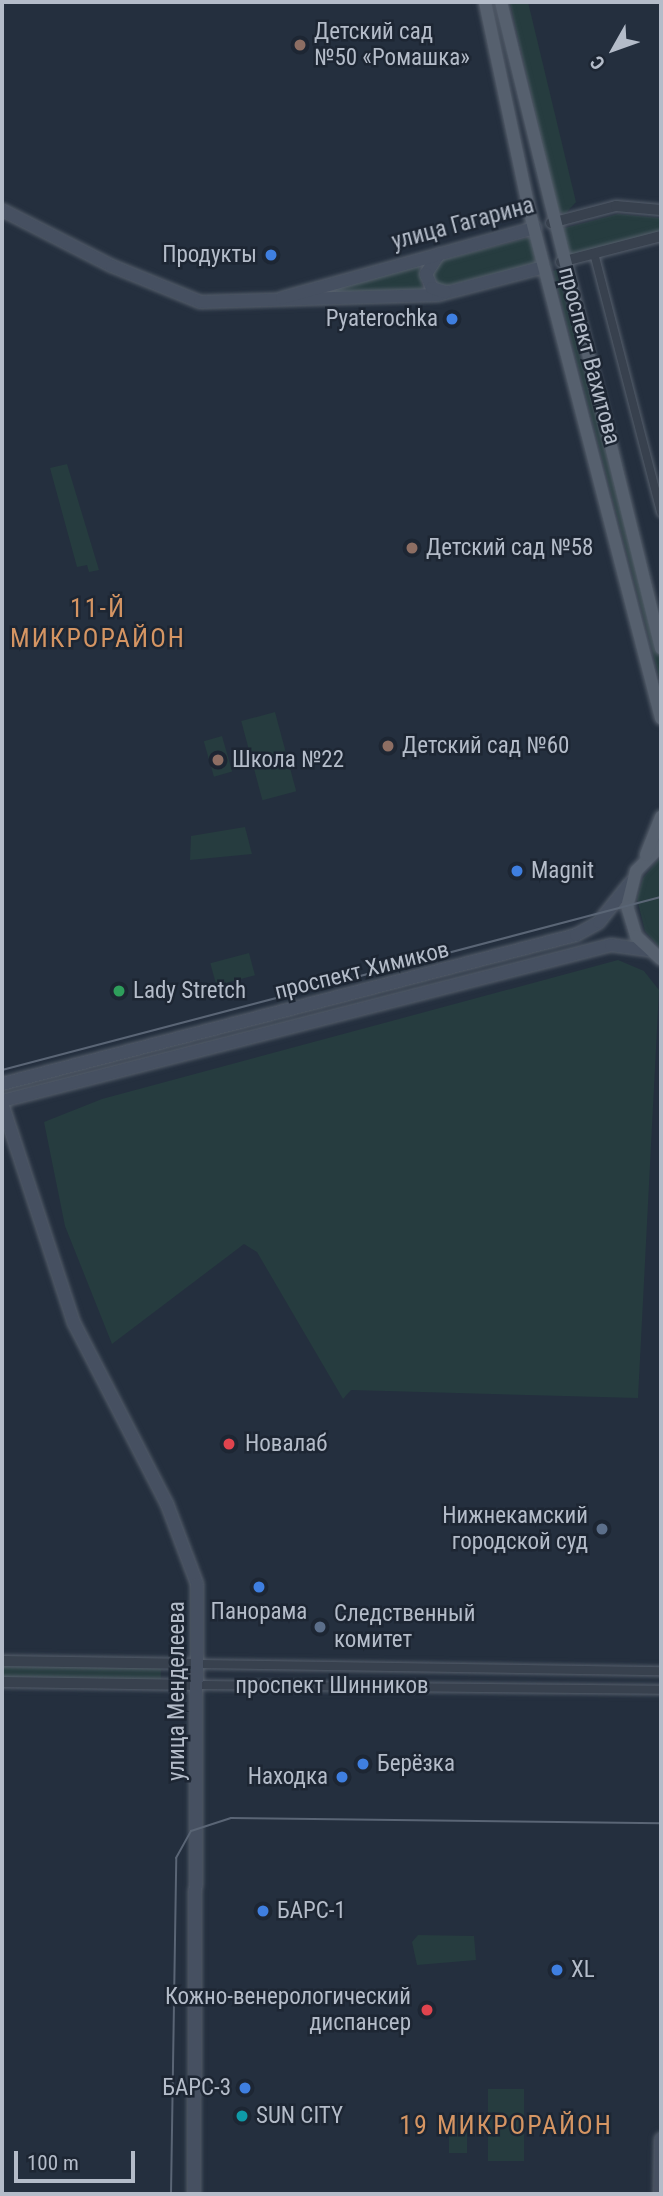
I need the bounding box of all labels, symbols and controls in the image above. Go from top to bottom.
north arrow [579,14,649,84]
place label: Детский сад №50 «Ромашка» [314,18,470,72]
marker: Детский сад №50 «Ромашка» [292,37,308,53]
text: С [585,51,610,74]
street label: улица Гагарина [389,192,537,256]
place label: Продукты [162,241,257,269]
marker: Продукты [263,247,279,263]
street label: проспект Вахитова [552,264,626,448]
place label: Pyaterochka [326,305,438,333]
marker: Pyaterochka [444,311,460,327]
place label: Детский сад №58 [426,534,593,562]
marker: Детский сад №58 [404,540,420,556]
district label: 11-Й МИКРОРАЙОН [11,593,185,654]
place label: Детский сад №60 [402,732,569,760]
marker: Детский сад №60 [380,738,396,754]
place label: Школа №22 [232,746,344,774]
marker: Школа №22 [210,752,226,768]
place label: Magnit [531,857,594,885]
marker: Magnit [509,863,525,879]
street label: проспект Химиков [272,936,452,1006]
place label: Lady Stretch [133,977,246,1005]
marker: Lady Stretch [111,983,127,999]
place label: Новалаб [245,1430,327,1458]
marker: Новалаб [219,1434,239,1454]
place label: Нижнекамский городской суд [442,1502,588,1556]
marker: Нижнекамский городской суд [594,1521,610,1537]
marker: Панорама [251,1579,267,1595]
place label: Панорама [211,1598,307,1626]
place label: Следственный комитет [334,1600,475,1654]
street label: улица Менделеева [163,1601,191,1781]
marker: Следственный комитет [312,1619,328,1635]
street label: проспект Шинников [235,1672,429,1700]
place label: Берёзка [377,1750,455,1778]
marker: Берёзка [355,1756,371,1772]
place label: Находка [248,1763,328,1791]
marker: Находка [334,1769,350,1785]
place label: БАРС-1 [277,1897,346,1925]
marker: БАРС-1 [255,1903,271,1919]
place label: XL [571,1956,595,1984]
marker: XL [549,1962,565,1978]
place label: Кожно-венерологический диспансер [165,1983,411,2037]
marker: Кожно-венерологический диспансер [417,2000,437,2020]
place label: БАРС-3 [162,2074,231,2102]
marker: БАРС-3 [237,2080,253,2096]
place label: SUN CITY [256,2102,343,2130]
marker: SUN CITY [234,2108,250,2124]
district label: 19 МИКРОРАЙОН [401,2110,611,2142]
scale bar [18,2136,138,2180]
text: 100 m [27,2151,79,2175]

